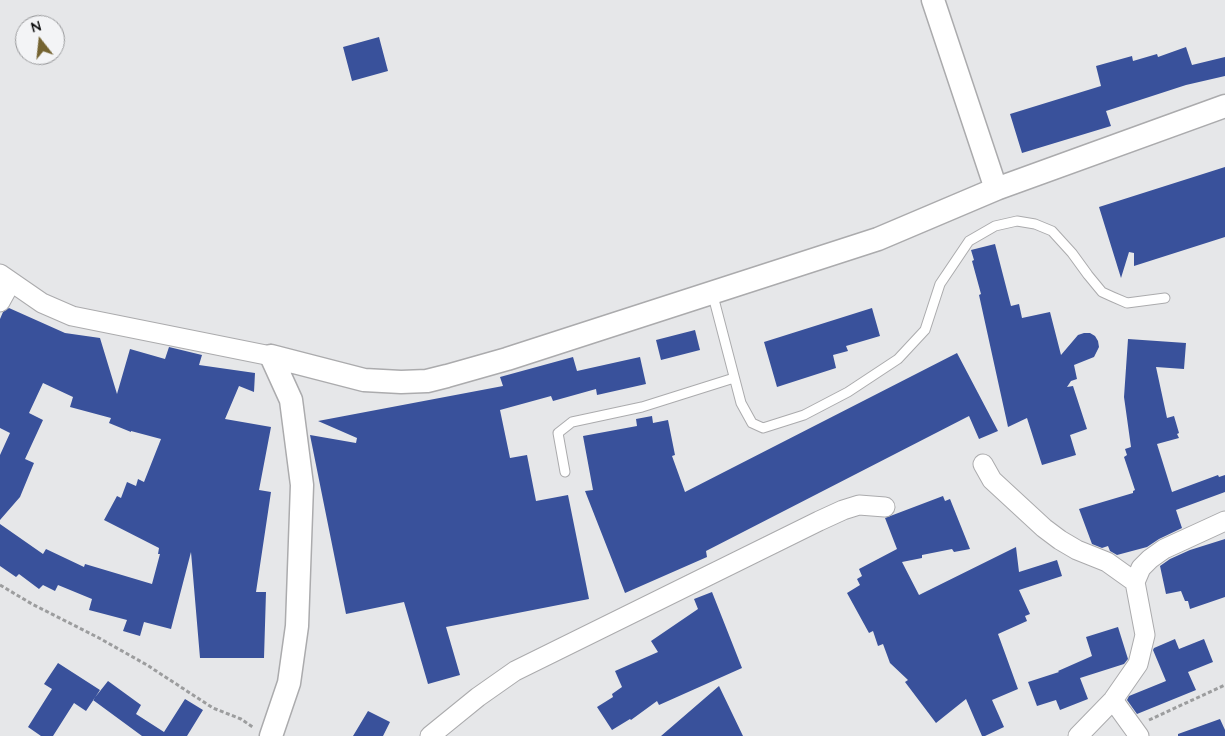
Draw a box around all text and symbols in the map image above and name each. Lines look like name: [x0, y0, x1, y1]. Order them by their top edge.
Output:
north arrow: [15, 15, 65, 65]
text: N: [29, 16, 44, 37]

